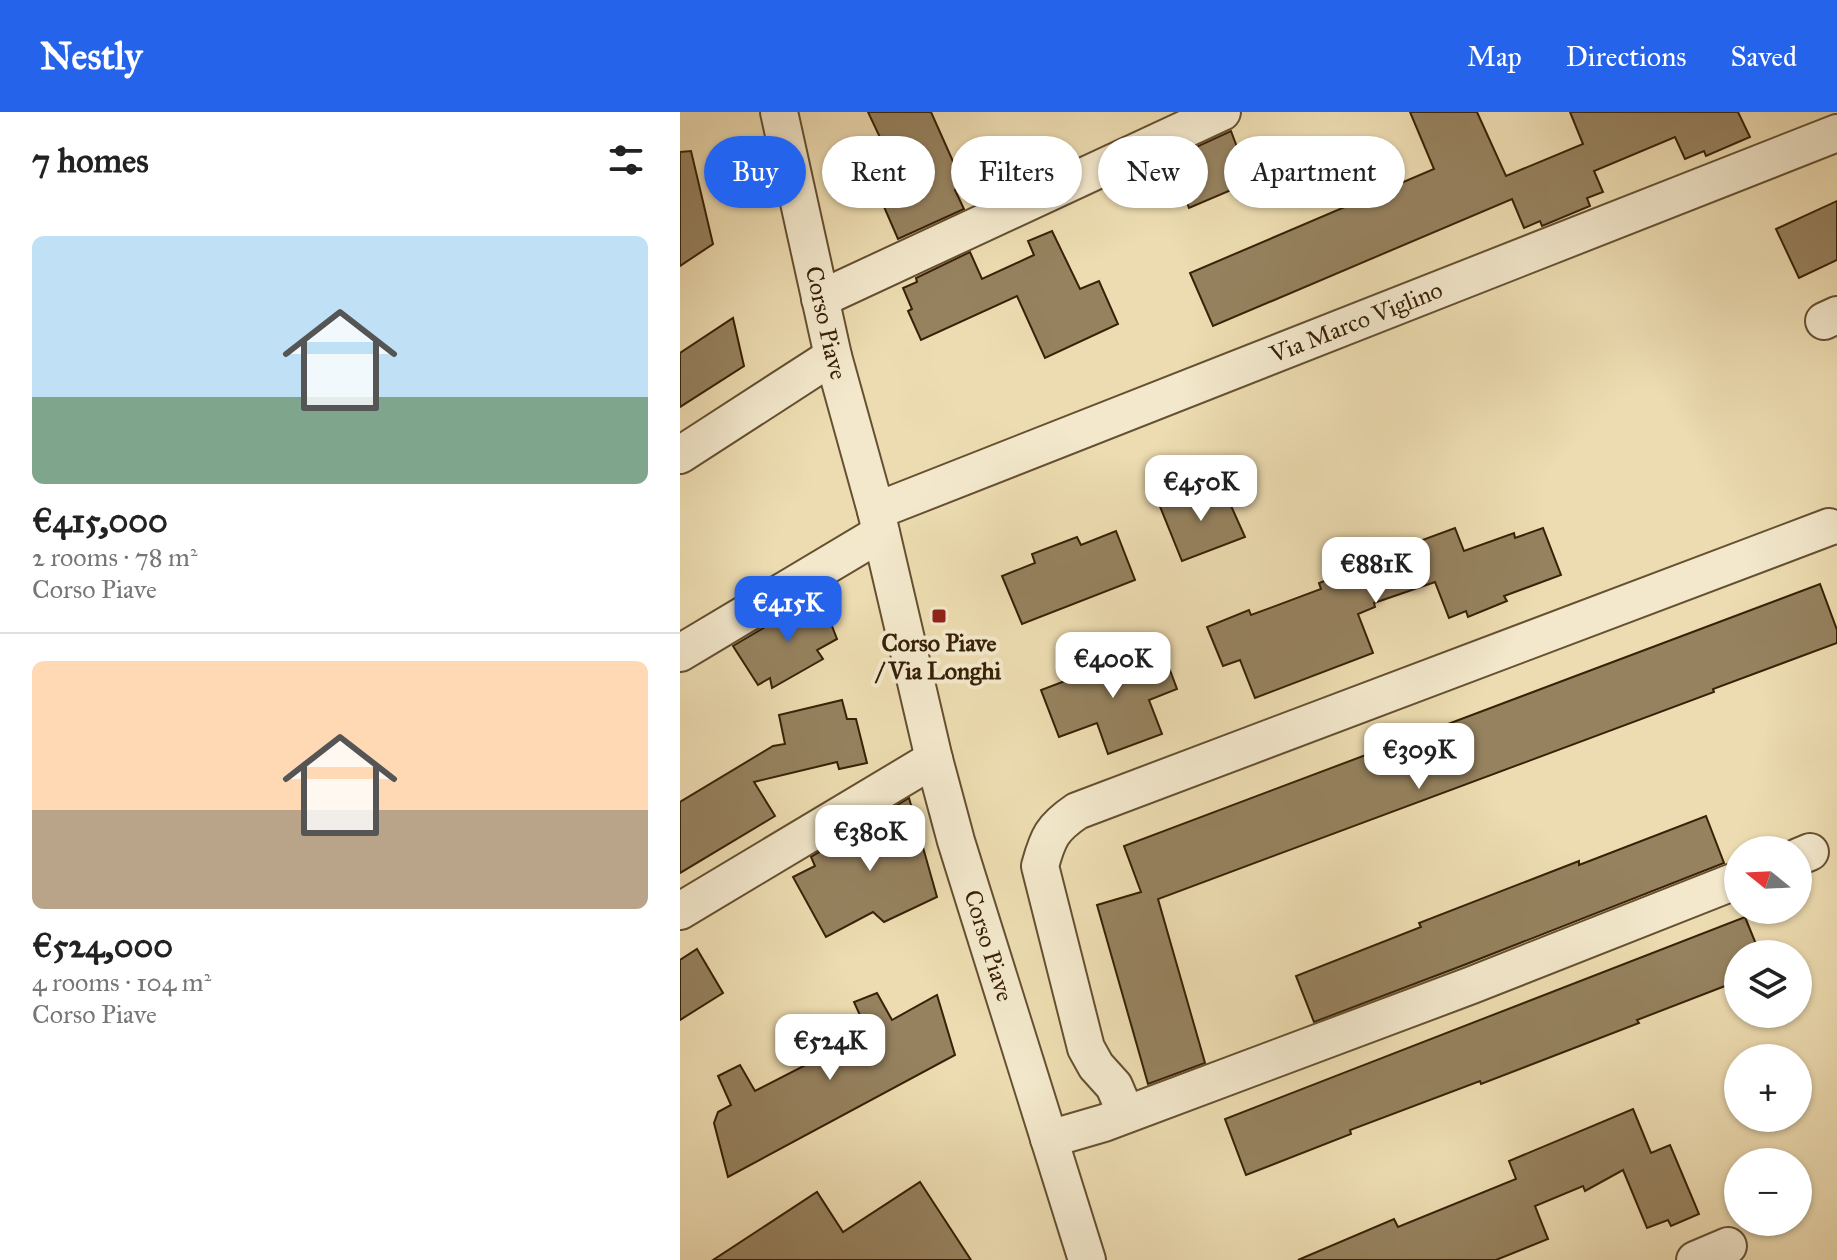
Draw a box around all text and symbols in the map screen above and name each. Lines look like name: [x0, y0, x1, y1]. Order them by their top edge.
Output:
text: Nestly: [40, 33, 142, 79]
text: Map: [1467, 39, 1522, 74]
text: Directions: [1566, 39, 1687, 74]
text: Saved: [1731, 39, 1797, 74]
chip: Buy: [704, 136, 806, 208]
chip: Rent: [822, 136, 935, 208]
chip: Filters: [951, 136, 1082, 208]
chip: New: [1098, 136, 1208, 208]
chip: Apartment: [1224, 136, 1405, 208]
icon: filters: [604, 138, 648, 182]
text: 7 homes: [32, 140, 149, 181]
street label: Corso Piave: [799, 263, 854, 383]
street label: Via Marco Viglino: [1265, 275, 1447, 370]
icon: home: [268, 288, 412, 432]
pin: €450K: [1145, 455, 1257, 523]
text: €450K: [1163, 465, 1239, 497]
text: €415,000: [32, 500, 168, 541]
pin: €881K: [1320, 537, 1432, 605]
text: 2 rooms · 78 m²: [32, 541, 197, 573]
text: €881K: [1340, 547, 1412, 579]
text: Corso Piave: [32, 573, 157, 605]
pin: €415K: [732, 576, 844, 644]
text: €415K: [753, 586, 823, 618]
marker: Corso Piave / Via Longhi: [930, 607, 948, 625]
place label: Corso Piave / Via Longhi: [875, 628, 1002, 686]
pin: €400K: [1057, 632, 1169, 700]
text: €400K: [1074, 642, 1152, 674]
icon: home: [268, 713, 412, 857]
pin: €309K: [1363, 723, 1475, 791]
text: €309K: [1382, 733, 1456, 765]
pin: €380K: [814, 805, 926, 873]
text: €380K: [833, 815, 907, 847]
north arrow: [1724, 836, 1812, 924]
map controls: [1724, 836, 1812, 1236]
street label: Corso Piave: [957, 886, 1020, 1005]
text: €524,000: [32, 925, 173, 966]
button: layers: [1724, 940, 1812, 1028]
text: 4 rooms · 104 m²: [32, 966, 211, 998]
text: Corso Piave: [32, 998, 157, 1030]
pin: €524K: [774, 1014, 886, 1082]
text: €524K: [793, 1024, 867, 1056]
button: +: [1724, 1044, 1812, 1132]
button: −: [1724, 1148, 1812, 1236]

